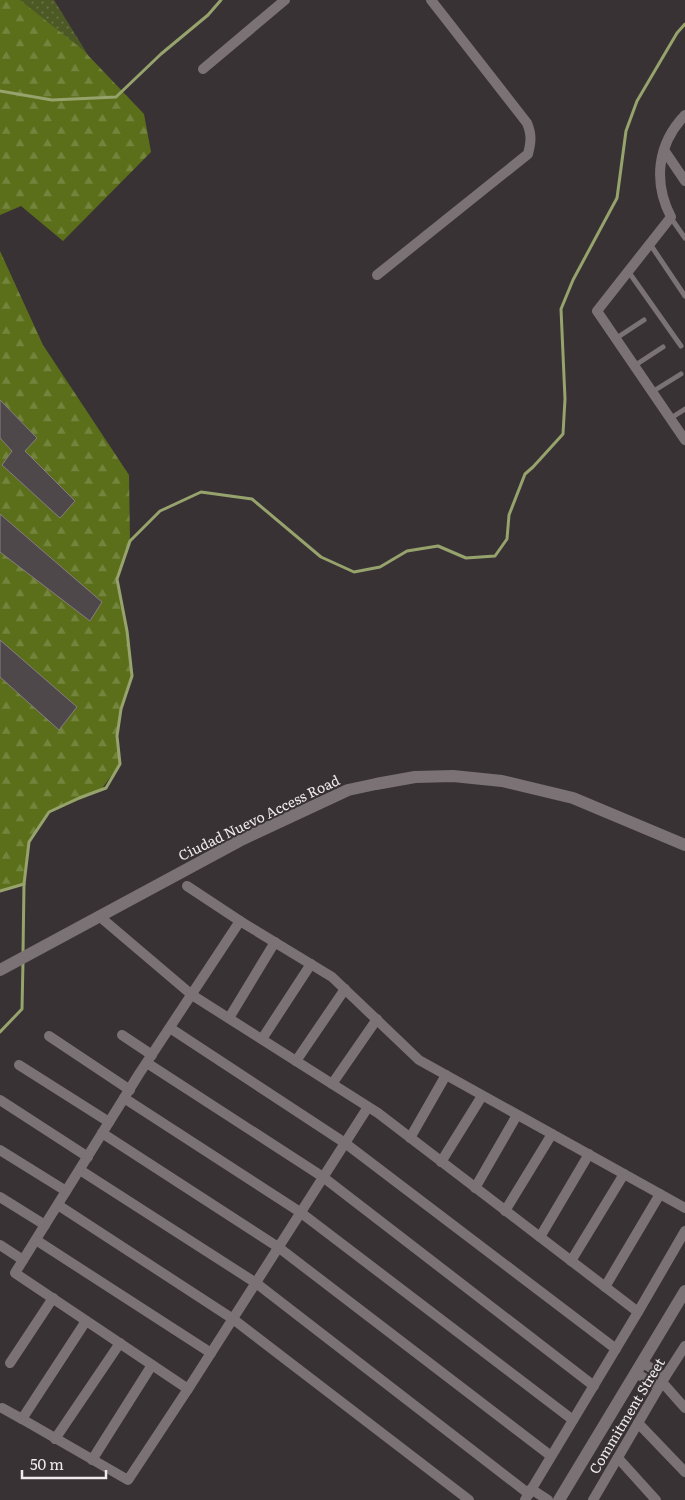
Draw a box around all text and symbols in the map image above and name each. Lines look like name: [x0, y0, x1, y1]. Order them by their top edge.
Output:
street label: Ciudad Nuevo Access Road: [175, 769, 343, 865]
street label: Commitment Street: [583, 1353, 669, 1477]
scale bar: [22, 1448, 106, 1480]
text: 50 m: [30, 1452, 64, 1475]

